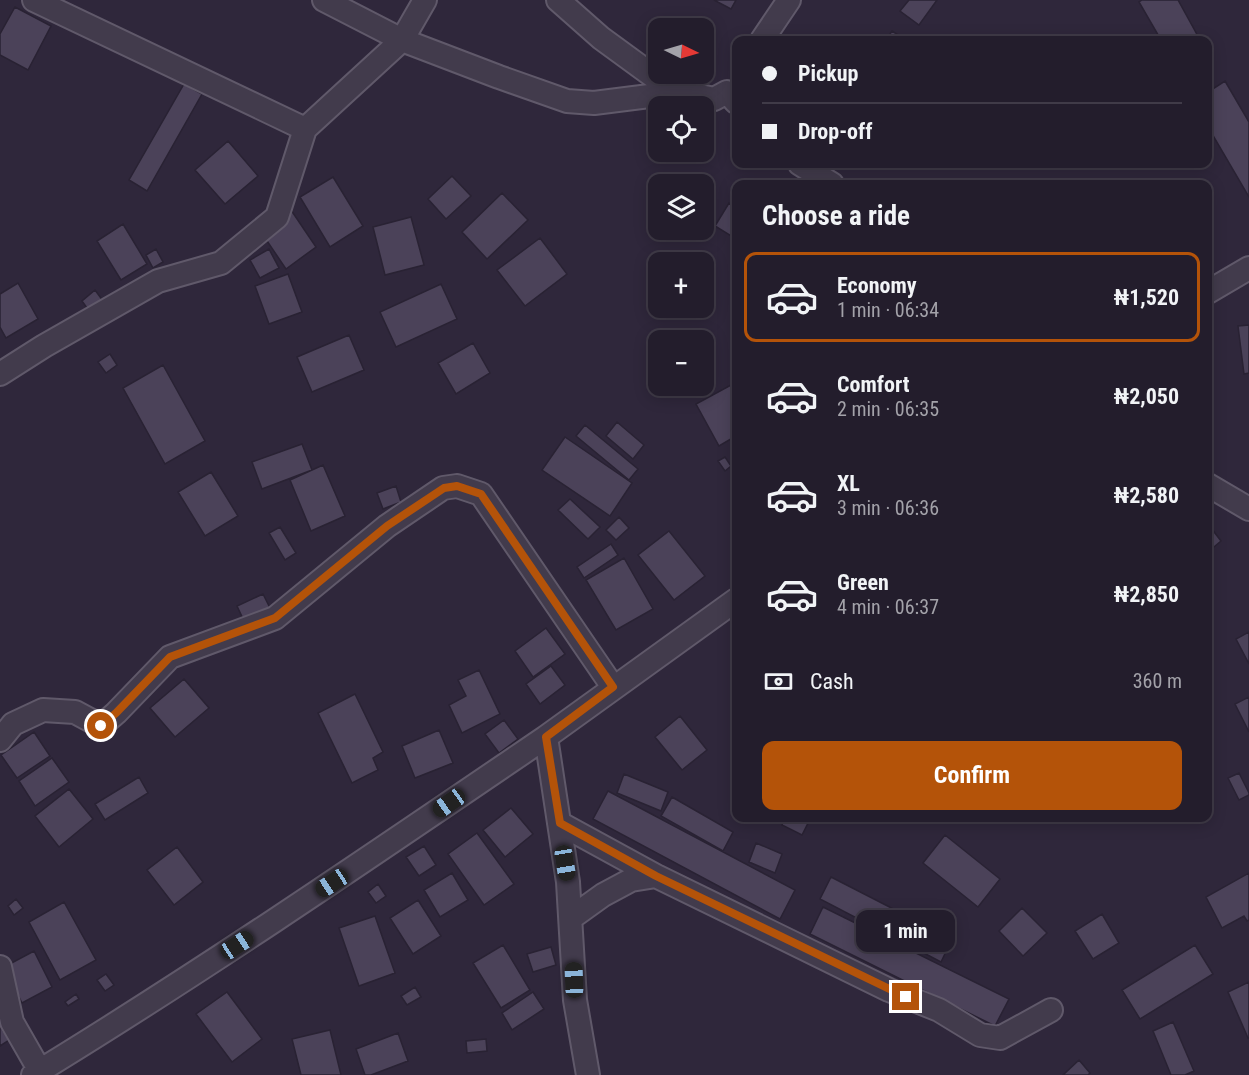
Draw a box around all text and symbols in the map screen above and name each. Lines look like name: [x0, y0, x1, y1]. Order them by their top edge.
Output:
north arrow: [648, 18, 714, 84]
map controls: [648, 18, 714, 396]
text: Pickup: [798, 61, 858, 86]
button: locate: [648, 96, 714, 162]
text: Drop-off: [798, 119, 872, 144]
button: layers: [648, 174, 714, 240]
text: Choose a ride: [762, 200, 910, 232]
button: +: [648, 252, 714, 318]
icon: car: [765, 270, 819, 324]
text: Economy: [837, 273, 917, 298]
text: ₦1,520: [1113, 285, 1179, 310]
text: 1 min · 06:34: [837, 298, 939, 322]
button: −: [648, 330, 714, 396]
icon: car: [765, 369, 819, 423]
text: Comfort: [837, 372, 910, 397]
text: ₦2,050: [1113, 384, 1179, 409]
text: 2 min · 06:35: [837, 397, 939, 421]
icon: car: [765, 468, 819, 522]
text: XL: [837, 471, 860, 496]
text: ₦2,580: [1113, 483, 1179, 508]
text: 3 min · 06:36: [837, 496, 939, 520]
icon: car: [765, 567, 819, 621]
text: Green: [837, 570, 889, 595]
text: ₦2,850: [1113, 582, 1179, 607]
text: 4 min · 06:37: [837, 595, 939, 619]
icon: cash: [762, 665, 795, 698]
text: Cash: [810, 669, 854, 694]
text: 360 m: [1133, 669, 1182, 693]
route start: [87, 712, 114, 739]
button: Confirm: [762, 741, 1182, 810]
car: [429, 785, 469, 821]
car: [553, 844, 577, 882]
car: [312, 866, 352, 900]
callout: 1 min: [856, 910, 956, 952]
text: 1 min: [883, 919, 928, 943]
car: [217, 928, 257, 962]
car: [564, 962, 584, 998]
route end: [892, 983, 919, 1010]

